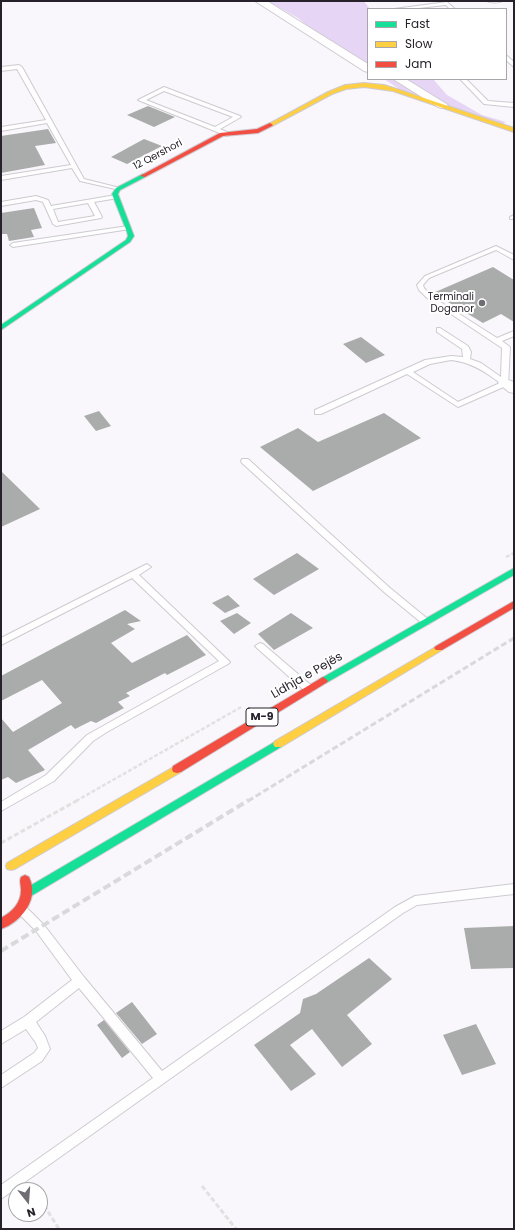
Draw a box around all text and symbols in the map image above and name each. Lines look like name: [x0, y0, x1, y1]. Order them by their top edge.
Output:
legend: [367, 8, 507, 80]
text: Fast: [405, 15, 430, 32]
text: Slow: [405, 35, 433, 52]
text: Jam: [405, 55, 432, 72]
street label: 12 Qershori: [132, 137, 184, 173]
place label: Terminali Doganor: [428, 291, 474, 314]
marker: Terminali Doganor: [477, 298, 487, 308]
street label: Lidhja e Pejës: [269, 650, 345, 702]
road number: M-9: [246, 708, 278, 726]
north arrow: [8, 1182, 48, 1222]
text: N: [25, 1204, 38, 1221]

